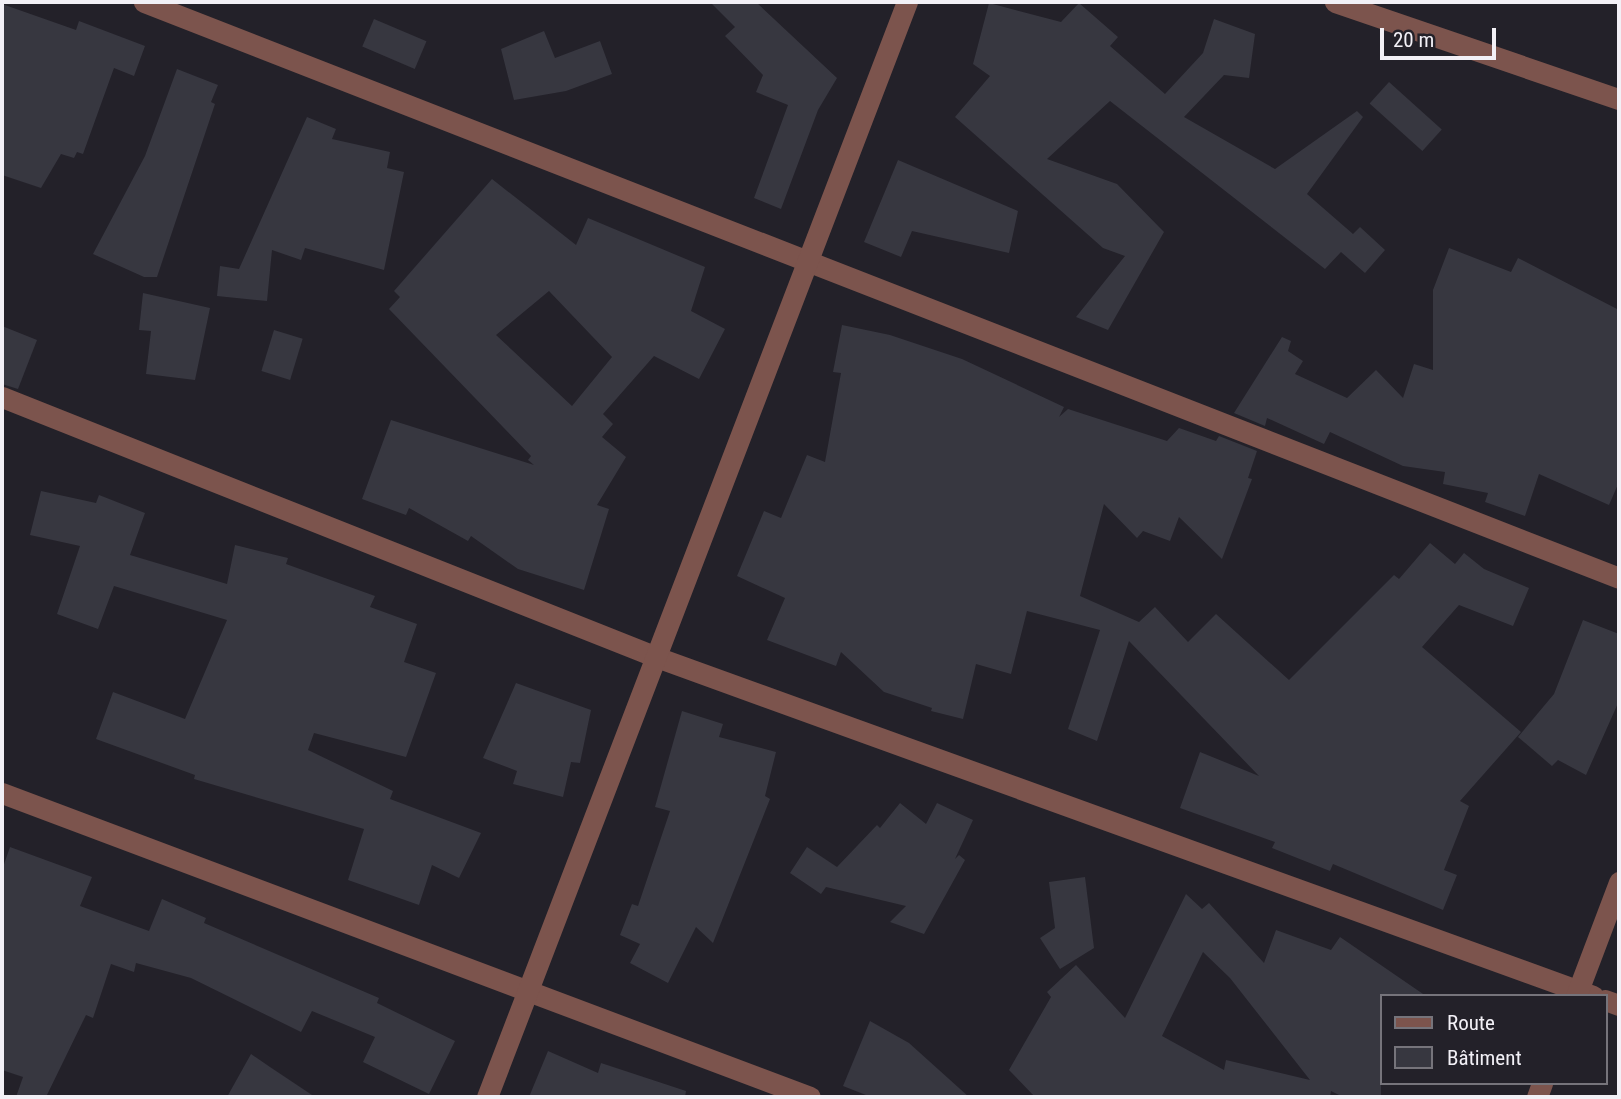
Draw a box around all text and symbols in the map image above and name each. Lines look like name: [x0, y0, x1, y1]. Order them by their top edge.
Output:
scale bar: [1383, 14, 1498, 58]
text: 20 m: [1393, 28, 1434, 52]
legend: [1380, 994, 1607, 1085]
text: Route: [1447, 1011, 1495, 1035]
text: Bâtiment: [1447, 1046, 1522, 1070]

